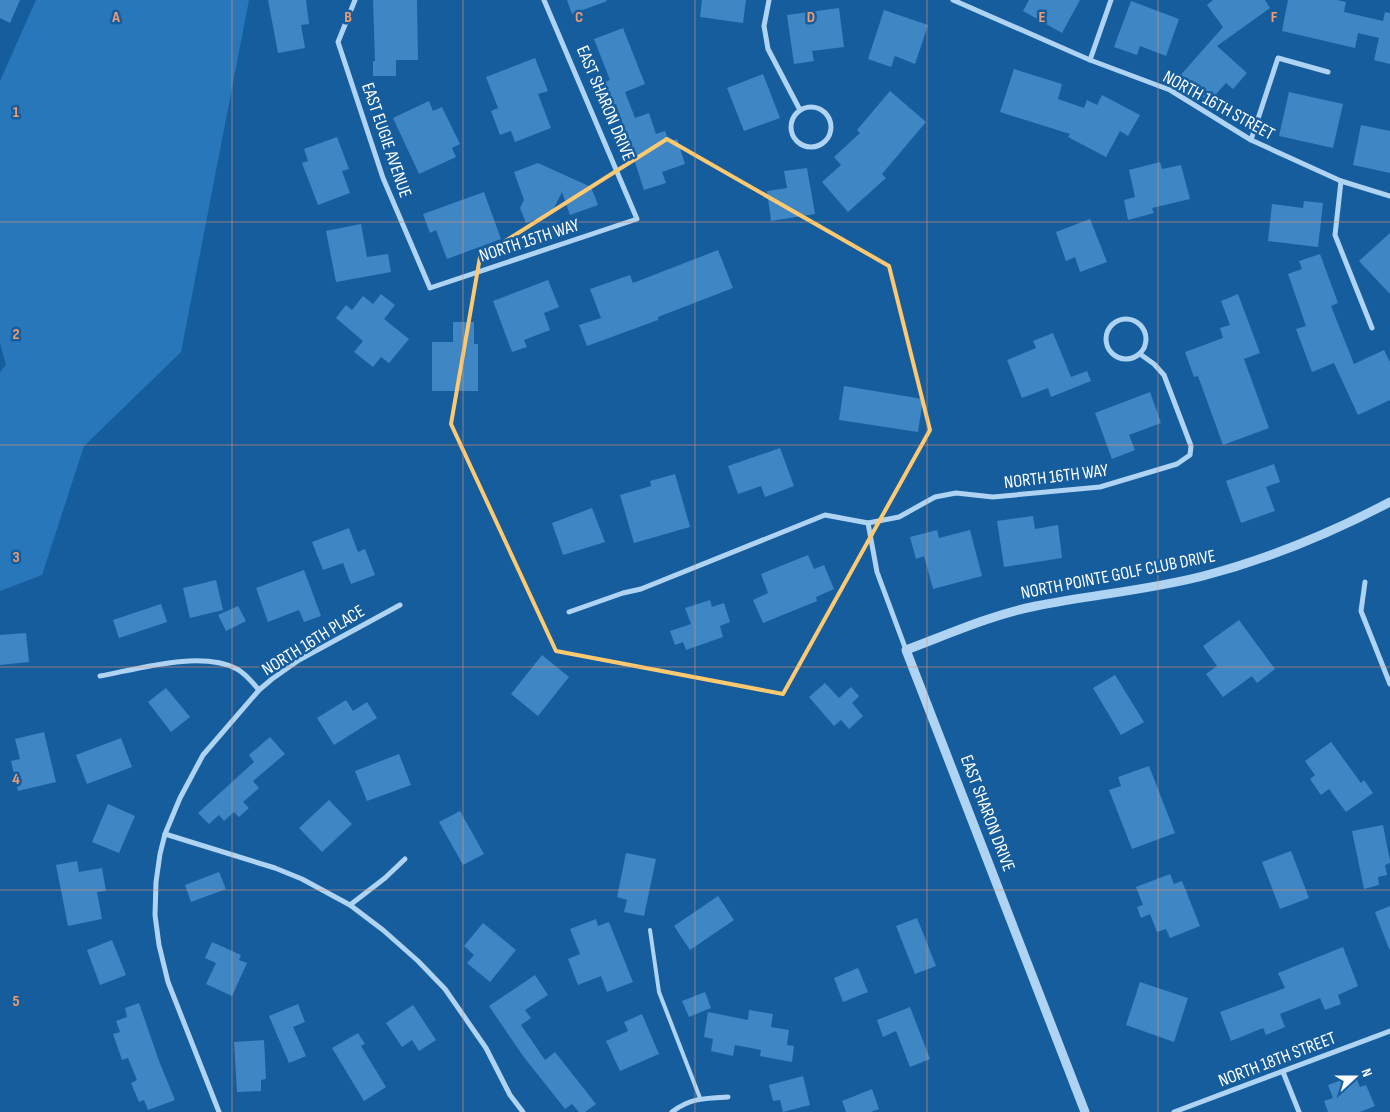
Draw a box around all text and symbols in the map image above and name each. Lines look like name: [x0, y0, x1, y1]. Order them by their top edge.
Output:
text: A: [111, 8, 120, 27]
text: B: [344, 8, 352, 27]
text: C: [575, 8, 583, 27]
text: D: [807, 8, 815, 27]
text: E: [1039, 8, 1046, 27]
text: F: [1271, 8, 1278, 27]
street label: EAST SHARON DRIVE: [572, 43, 639, 164]
street label: NORTH 16TH STREET: [1159, 66, 1278, 145]
street label: EAST EUGIE AVENUE: [357, 80, 416, 200]
text: 1: [13, 103, 20, 122]
street label: NORTH 15TH WAY: [476, 214, 582, 267]
text: 2: [12, 325, 20, 344]
street label: NORTH 16TH WAY: [1003, 460, 1110, 493]
street label: NORTH POINTE GOLF CLUB DRIVE: [1019, 545, 1217, 604]
text: 3: [12, 548, 20, 567]
street label: NORTH 16TH PLACE: [258, 601, 368, 680]
street label: EAST SHARON DRIVE: [956, 752, 1019, 874]
text: 4: [12, 770, 20, 789]
text: 5: [12, 992, 20, 1011]
street label: NORTH 18TH STREET: [1215, 1027, 1339, 1092]
north arrow: [1330, 1052, 1380, 1102]
text: N: [1357, 1066, 1376, 1079]

